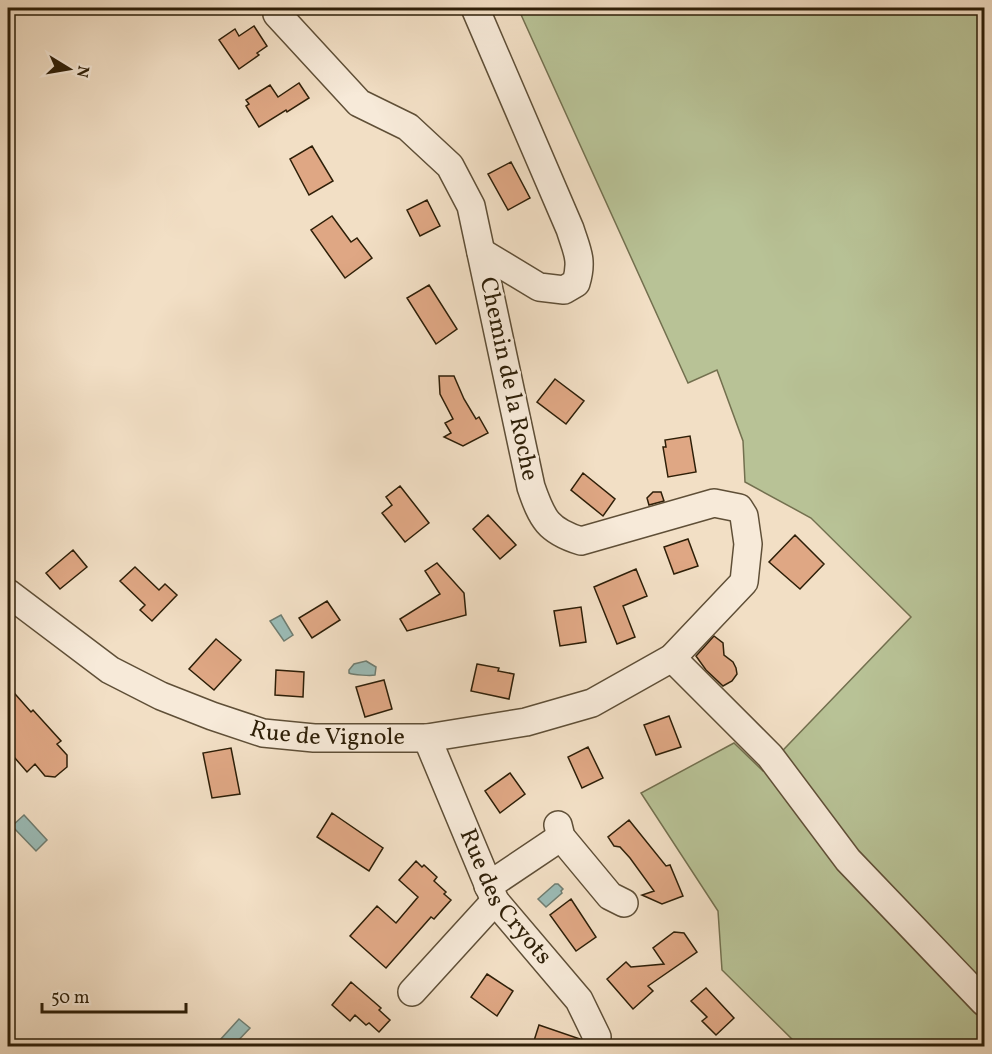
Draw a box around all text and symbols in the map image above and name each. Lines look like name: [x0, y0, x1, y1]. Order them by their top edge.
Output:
north arrow: [39, 39, 99, 99]
text: N: [70, 64, 94, 80]
street label: Chemin de la Roche: [470, 274, 546, 484]
street label: Rue de Vignole: [245, 713, 405, 755]
street label: Rue des Cryots: [450, 824, 559, 973]
scale bar: [42, 976, 186, 1014]
text: 50 m: [51, 986, 90, 1011]

